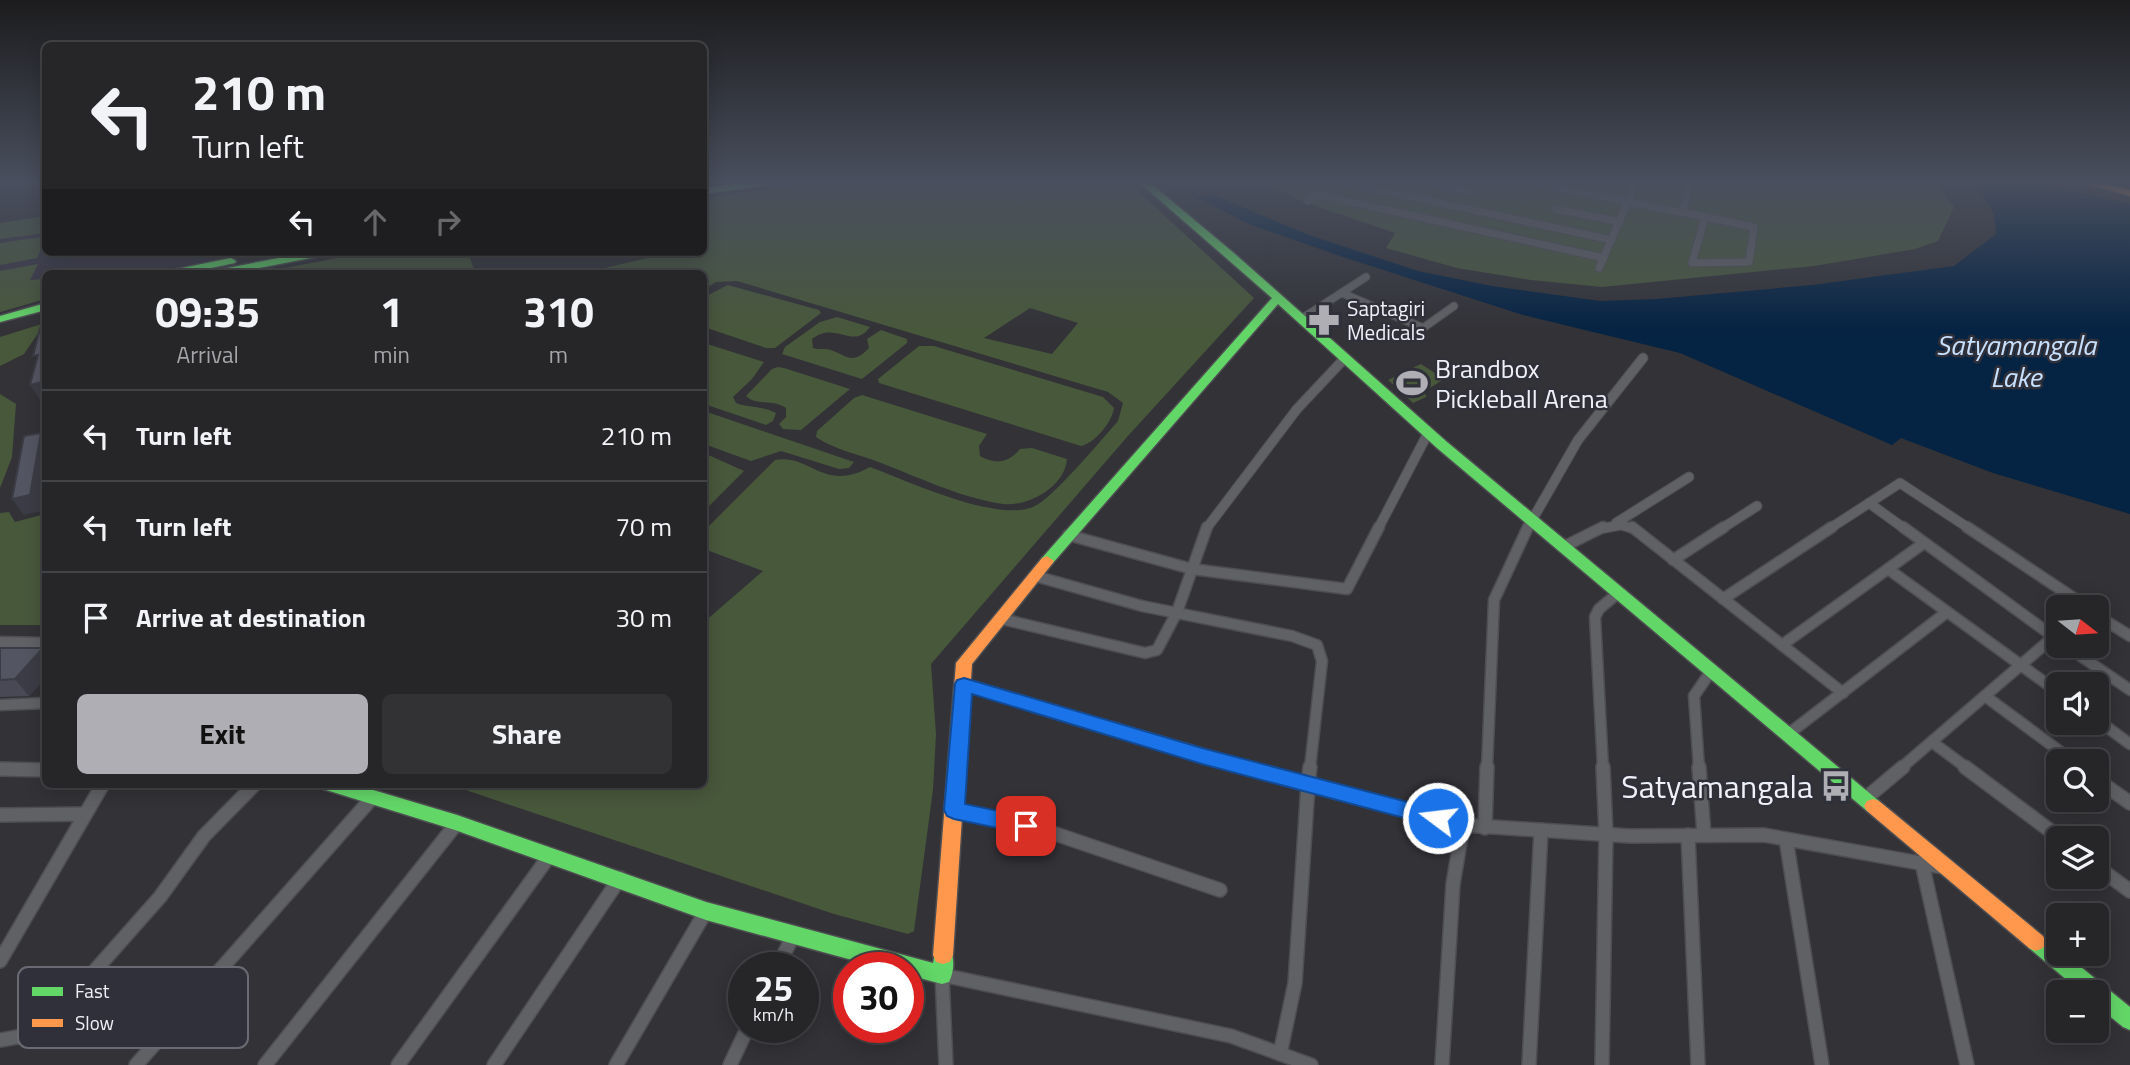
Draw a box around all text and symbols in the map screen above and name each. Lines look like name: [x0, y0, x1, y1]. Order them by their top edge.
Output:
text: 210 m: [192, 54, 326, 129]
icon: left: [77, 70, 168, 161]
text: Turn left: [192, 122, 304, 170]
icon: left: [283, 203, 321, 241]
icon: ahead: [356, 203, 394, 241]
icon: right: [429, 203, 467, 241]
text: 09:35: [155, 279, 260, 343]
text: 1: [380, 279, 403, 343]
text: 310: [523, 279, 594, 343]
place label: Saptagiri Medicals: [1347, 292, 1425, 348]
pharmacy icon: Saptagiri Medicals: [1307, 303, 1341, 337]
water label: Satyamangala Lake: [1936, 323, 2098, 398]
text: Arrival: [176, 337, 239, 372]
text: min: [373, 337, 410, 372]
text: m: [549, 337, 568, 372]
place label: Brandbox Pickleball Arena: [1435, 349, 1608, 418]
sports icon: Brandbox Pickleball Arena: [1395, 366, 1429, 400]
text: Turn left: [136, 416, 231, 455]
text: 210 m: [601, 416, 672, 455]
icon: left: [77, 417, 115, 455]
text: Turn left: [136, 507, 231, 546]
text: 70 m: [615, 507, 672, 546]
icon: left: [77, 508, 115, 546]
north arrow: [2046, 595, 2109, 658]
map controls: [2046, 595, 2109, 1043]
text: Arrive at destination: [136, 598, 366, 637]
text: 30 m: [615, 598, 672, 637]
icon: arrive: [77, 599, 115, 637]
button: sound: [2046, 672, 2109, 735]
button: Exit: [77, 694, 368, 774]
button: Share: [382, 694, 672, 774]
button: search: [2046, 749, 2109, 812]
place label: Satyamangala: [1621, 762, 1813, 810]
bus stop icon: Satyamangala: [1819, 769, 1853, 803]
position arrow: [1401, 781, 1475, 855]
pin: [996, 796, 1056, 856]
icon: arrive: [1007, 807, 1045, 845]
button: layers: [2046, 826, 2109, 889]
button: +: [2046, 903, 2109, 966]
speed limit sign: 30: [833, 952, 924, 1043]
text: 25: [754, 961, 793, 1015]
legend: [18, 967, 248, 1048]
text: Fast: [75, 976, 110, 1005]
button: −: [2046, 980, 2109, 1043]
text: km/h: [753, 1001, 794, 1028]
text: Slow: [75, 1008, 114, 1037]

